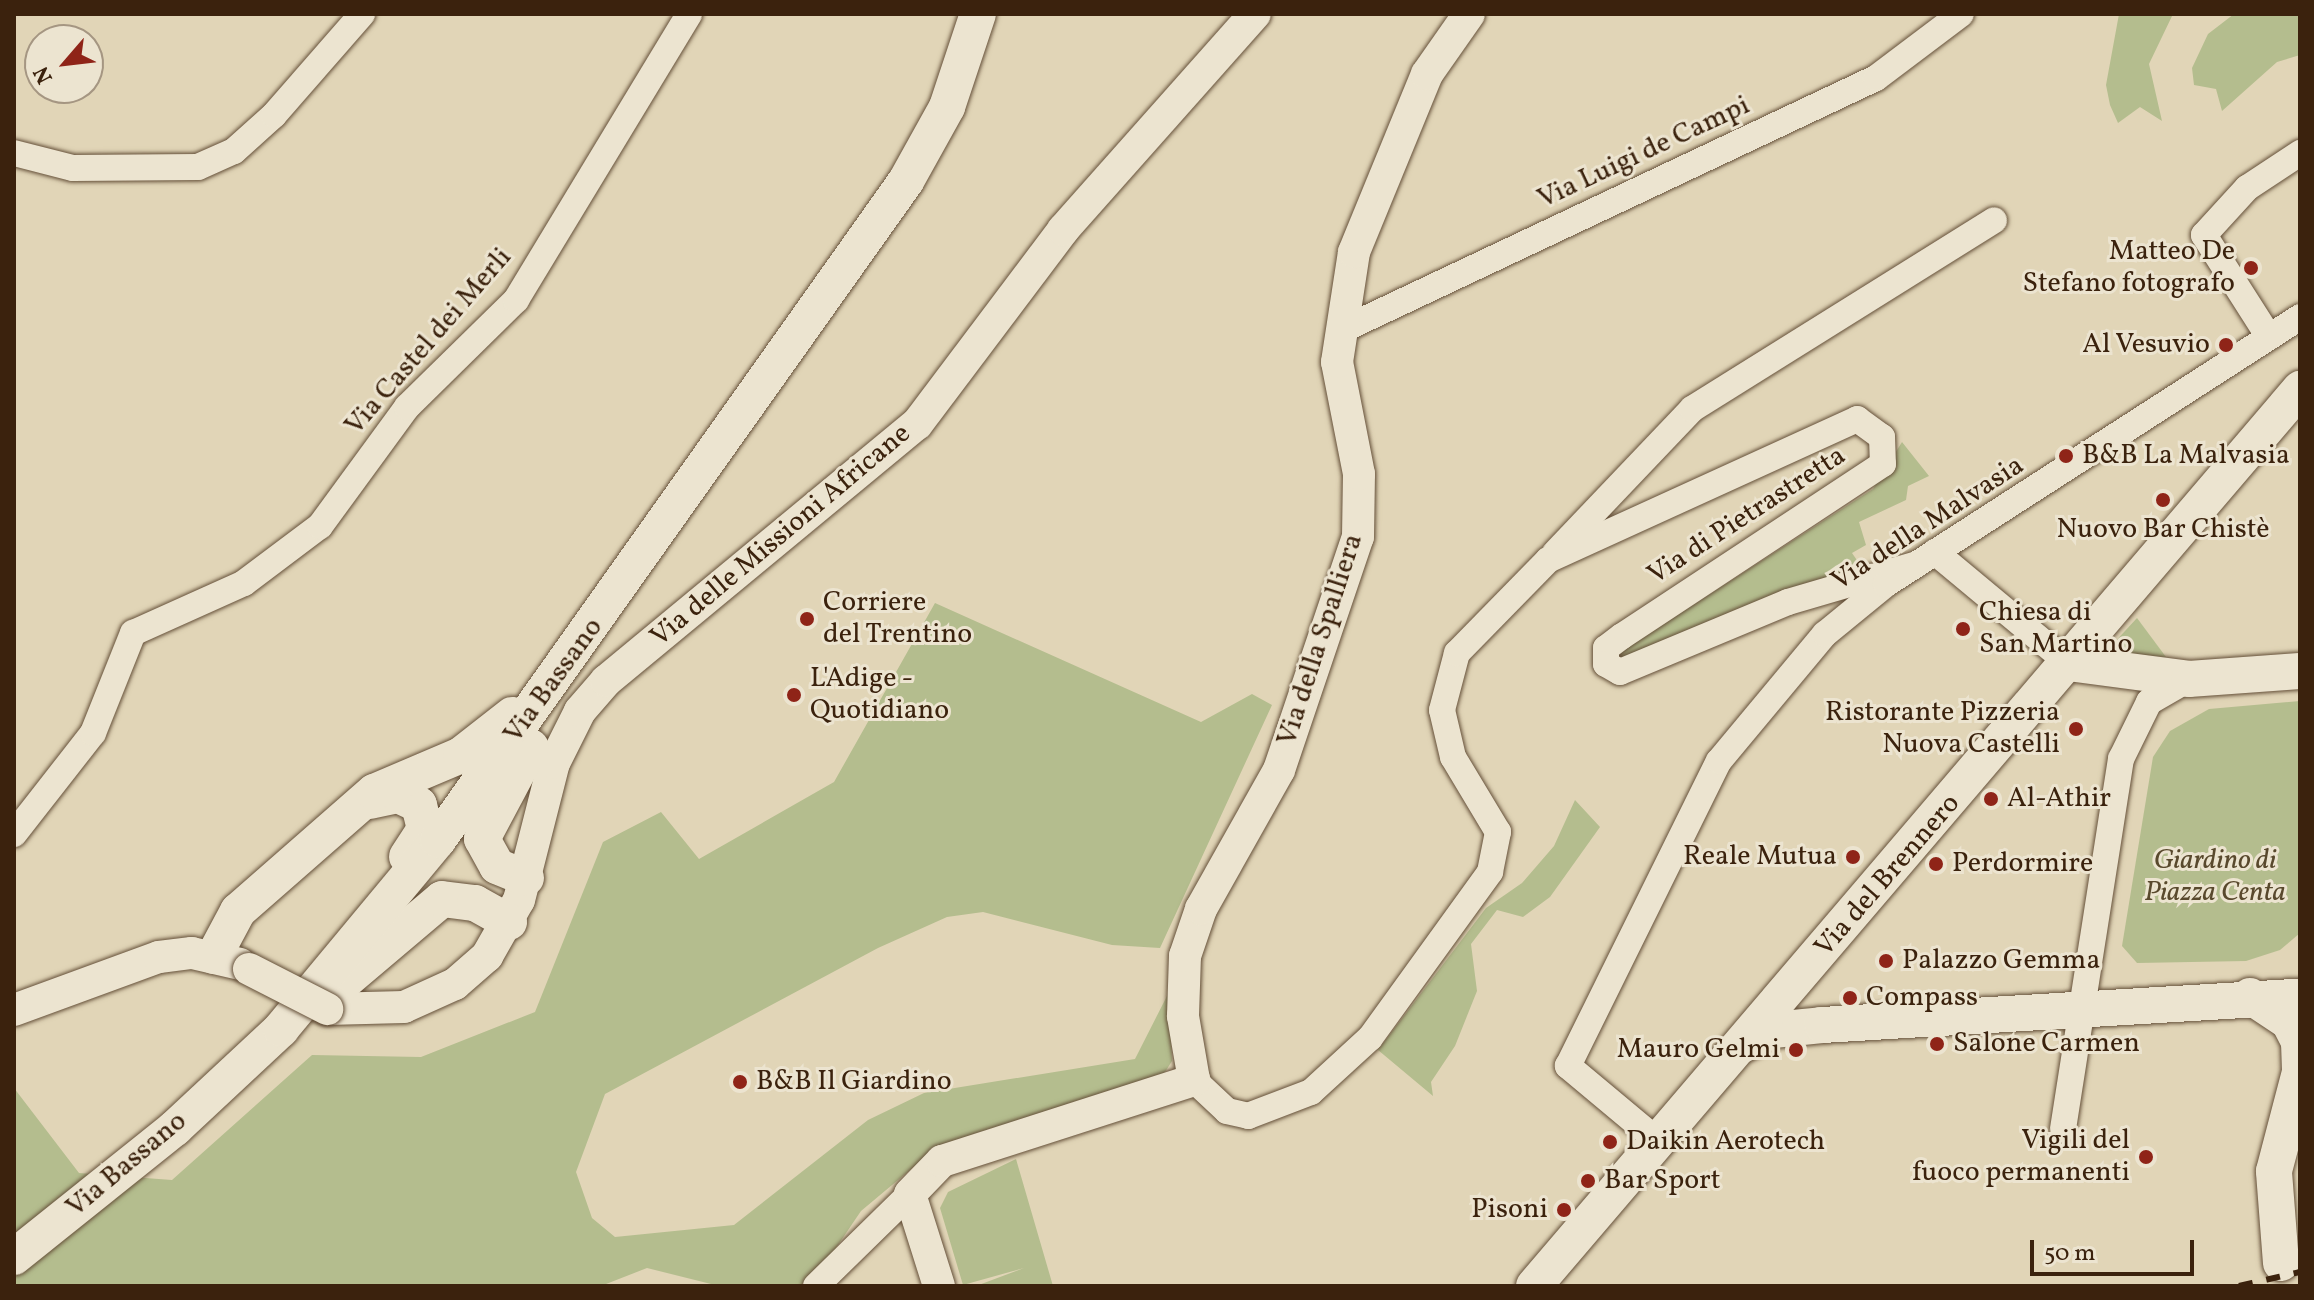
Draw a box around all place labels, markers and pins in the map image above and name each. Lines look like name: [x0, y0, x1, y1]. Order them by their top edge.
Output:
place label: Matteo De Stefano fotografo: [2023, 235, 2235, 301]
marker: Matteo De Stefano fotografo: [2242, 259, 2260, 277]
place label: Al Vesuvio: [2081, 328, 2210, 362]
marker: Al Vesuvio: [2217, 336, 2235, 354]
place label: B&B La Malvasia: [2082, 439, 2290, 473]
marker: B&B La Malvasia: [2057, 447, 2075, 465]
marker: Nuovo Bar Chistè: [2154, 491, 2172, 509]
place label: Nuovo Bar Chistè: [2056, 513, 2270, 547]
place label: Corriere del Trentino: [823, 586, 973, 652]
place label: Chiesa di San Martino: [1979, 596, 2132, 662]
marker: Corriere del Trentino: [798, 610, 816, 628]
marker: Chiesa di San Martino: [1954, 620, 1972, 638]
place label: L'Adige - Quotidiano: [810, 662, 949, 728]
marker: L'Adige - Quotidiano: [785, 686, 803, 704]
place label: Ristorante Pizzeria Nuova Castelli: [1825, 696, 2060, 762]
marker: Ristorante Pizzeria Nuova Castelli: [2067, 720, 2085, 738]
place label: Al-Athir: [2007, 782, 2111, 816]
marker: Al-Athir: [1982, 790, 2000, 808]
place label: Reale Mutua: [1683, 840, 1837, 874]
place label: Perdormire: [1952, 847, 2093, 881]
marker: Reale Mutua: [1844, 848, 1862, 866]
marker: Perdormire: [1927, 855, 1945, 873]
place label: Palazzo Gemma: [1902, 944, 2100, 978]
marker: Palazzo Gemma: [1877, 952, 1895, 970]
place label: Compass: [1866, 981, 1978, 1015]
marker: Compass: [1841, 989, 1859, 1007]
place label: Salone Carmen: [1953, 1027, 2140, 1061]
place label: Mauro Gelmi: [1617, 1033, 1780, 1067]
marker: Salone Carmen: [1928, 1035, 1946, 1053]
marker: Mauro Gelmi: [1787, 1041, 1805, 1059]
place label: B&B Il Giardino: [756, 1065, 952, 1099]
marker: B&B Il Giardino: [731, 1073, 749, 1091]
place label: Vigili del fuoco permanenti: [1912, 1124, 2130, 1190]
place label: Daikin Aerotech: [1626, 1125, 1825, 1159]
marker: Daikin Aerotech: [1601, 1133, 1619, 1151]
marker: Vigili del fuoco permanenti: [2137, 1148, 2155, 1166]
place label: Bar Sport: [1604, 1164, 1721, 1198]
marker: Bar Sport: [1579, 1172, 1597, 1190]
place label: Pisoni: [1471, 1193, 1548, 1227]
marker: Pisoni: [1555, 1201, 1573, 1219]

